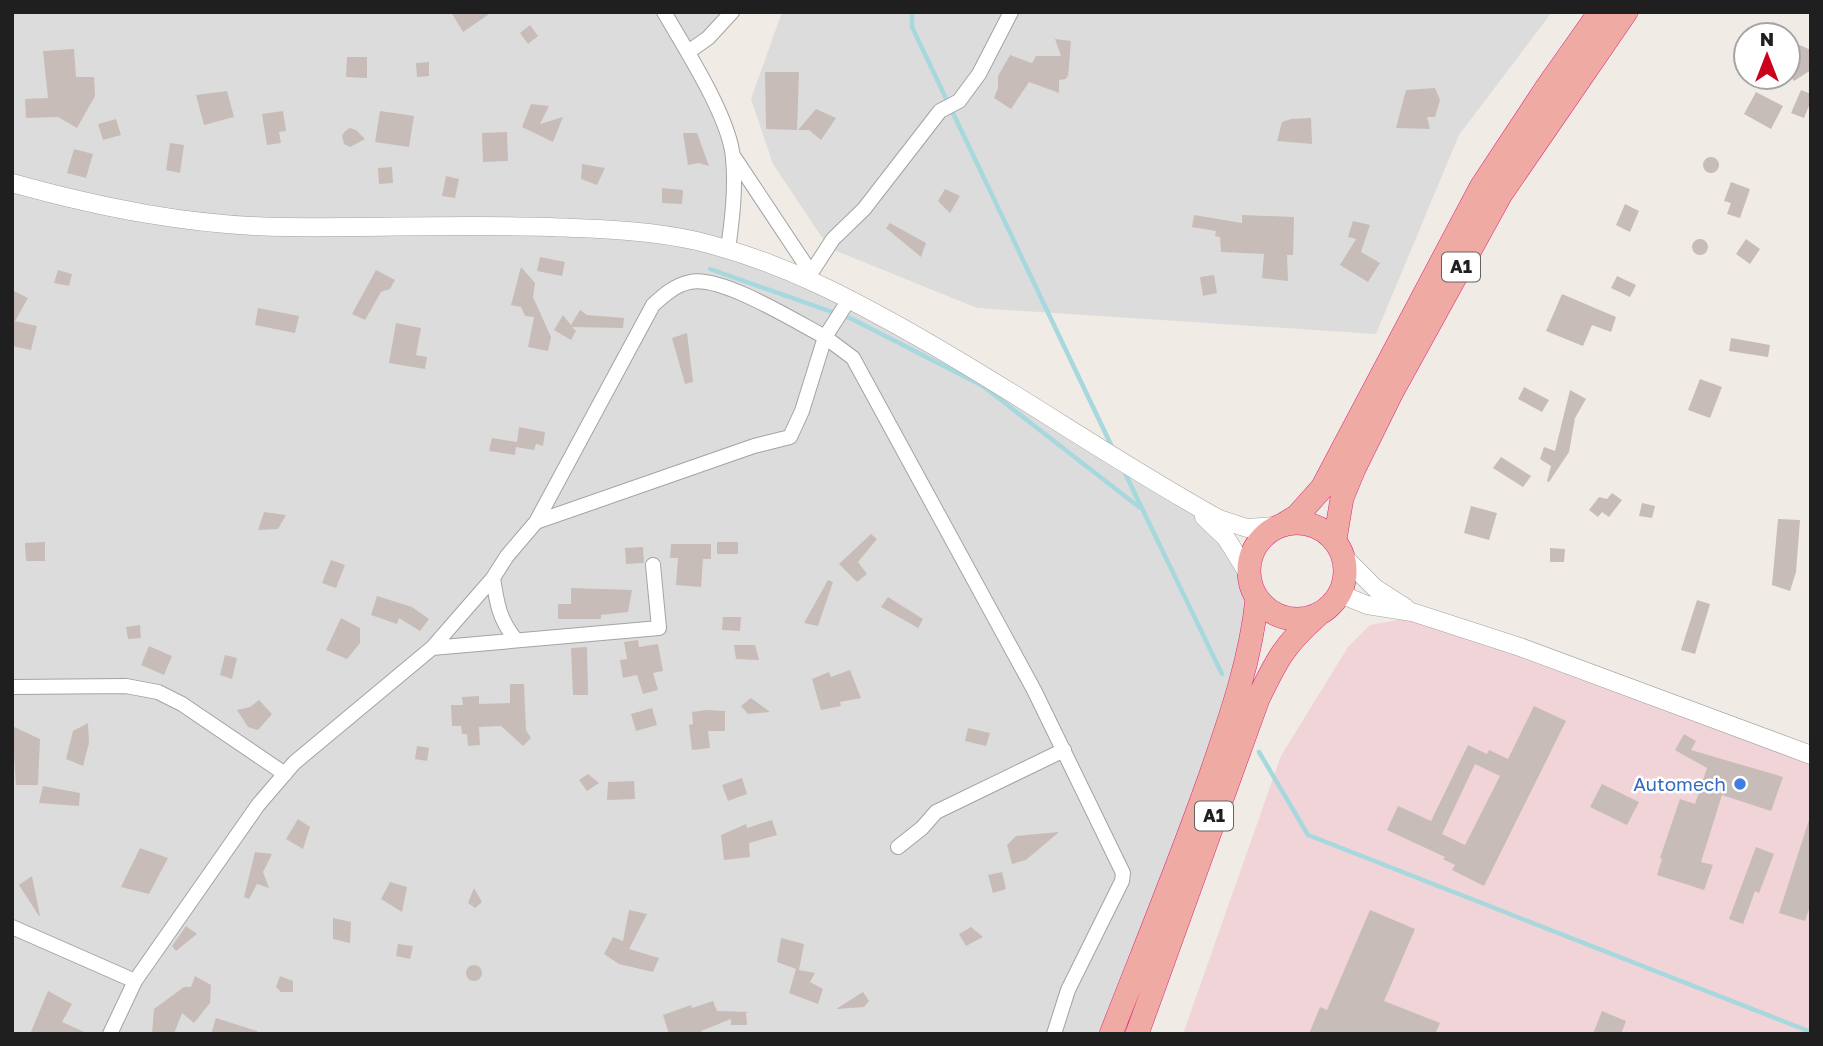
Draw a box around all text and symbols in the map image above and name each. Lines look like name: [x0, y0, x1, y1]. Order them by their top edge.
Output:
north arrow: [1732, 21, 1802, 91]
text: N: [1760, 27, 1774, 50]
road number: A1: [1442, 253, 1480, 282]
place label: Automech: [1633, 772, 1726, 795]
marker: Automech: [1732, 776, 1748, 792]
road number: A1: [1195, 802, 1233, 830]

